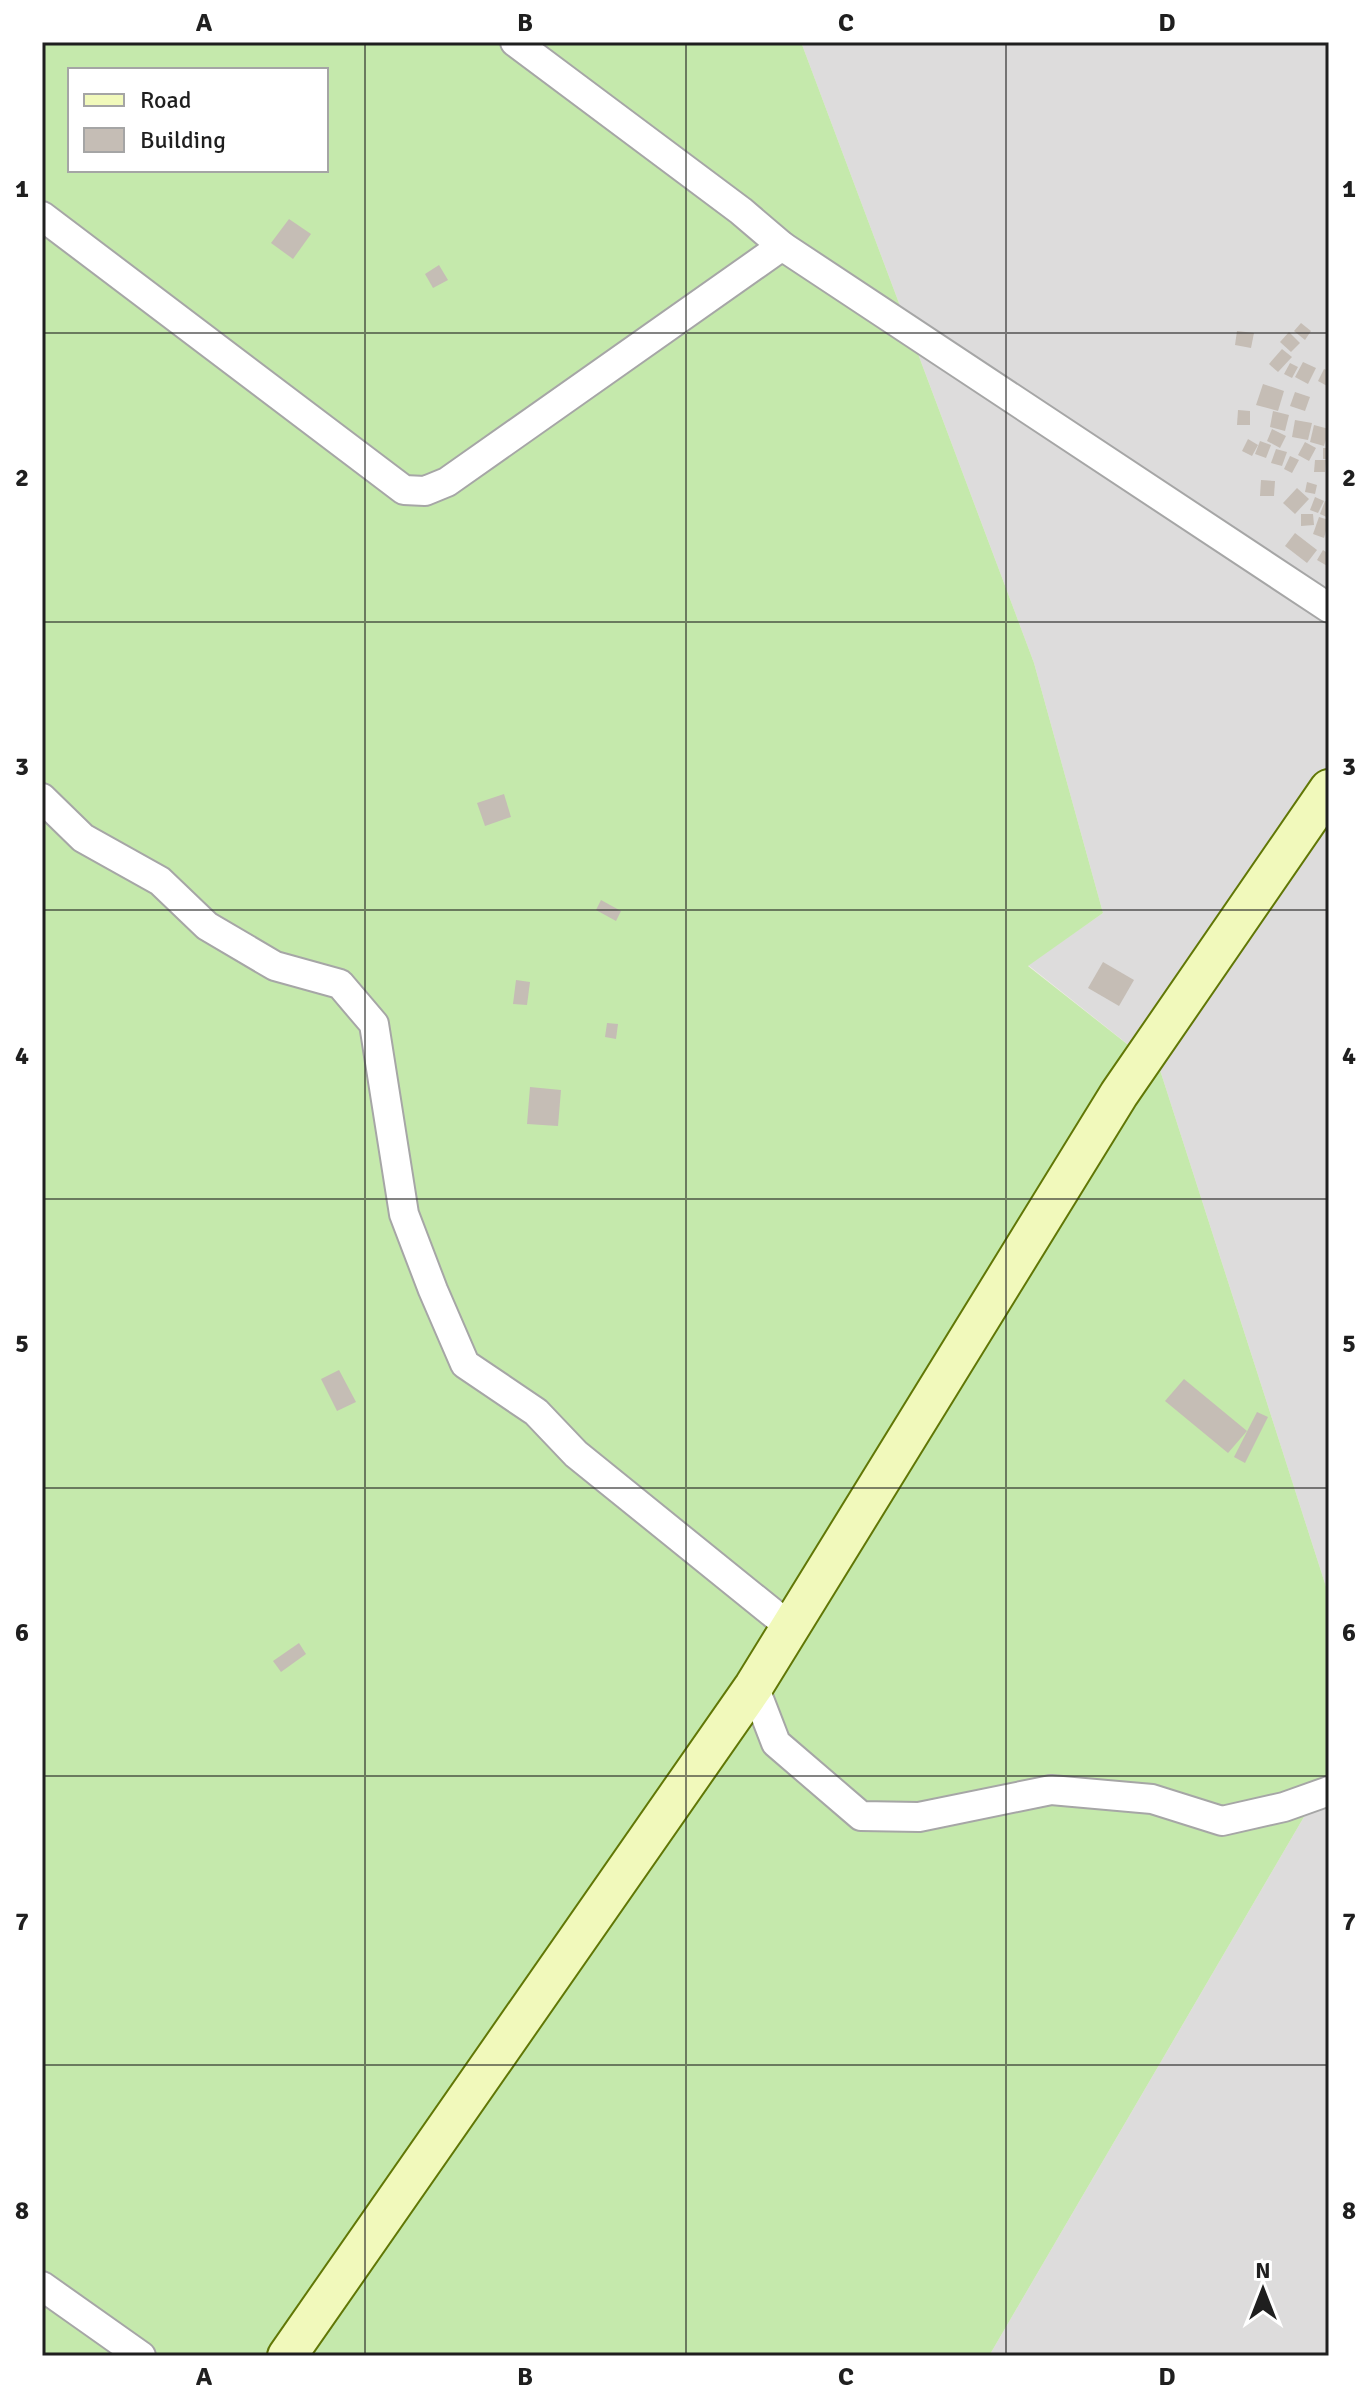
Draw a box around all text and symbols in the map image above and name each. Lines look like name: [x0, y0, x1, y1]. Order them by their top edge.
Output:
text: A: [196, 7, 213, 39]
text: B: [517, 7, 533, 39]
text: C: [838, 7, 854, 39]
text: D: [1158, 7, 1176, 39]
legend: [68, 68, 328, 172]
text: Road: [140, 85, 191, 115]
text: Building: [140, 125, 226, 155]
text: 1: [15, 173, 29, 205]
text: 1: [1342, 173, 1356, 205]
text: 2: [15, 462, 29, 494]
text: 2: [1342, 462, 1356, 494]
text: 3: [15, 751, 29, 783]
text: 3: [1342, 751, 1356, 783]
text: 4: [15, 1040, 29, 1072]
text: 4: [1342, 1040, 1356, 1072]
text: 5: [15, 1328, 29, 1360]
text: 5: [1342, 1328, 1356, 1360]
text: 6: [15, 1617, 29, 1649]
text: 6: [1342, 1617, 1356, 1649]
text: 7: [15, 1906, 29, 1938]
text: 7: [1342, 1906, 1356, 1938]
text: 8: [15, 2195, 29, 2227]
text: 8: [1342, 2195, 1356, 2227]
north arrow: [1223, 2250, 1303, 2330]
text: N: [1255, 2257, 1271, 2284]
text: A: [196, 2361, 213, 2393]
text: B: [517, 2361, 533, 2393]
text: C: [838, 2361, 854, 2393]
text: D: [1158, 2361, 1176, 2393]

